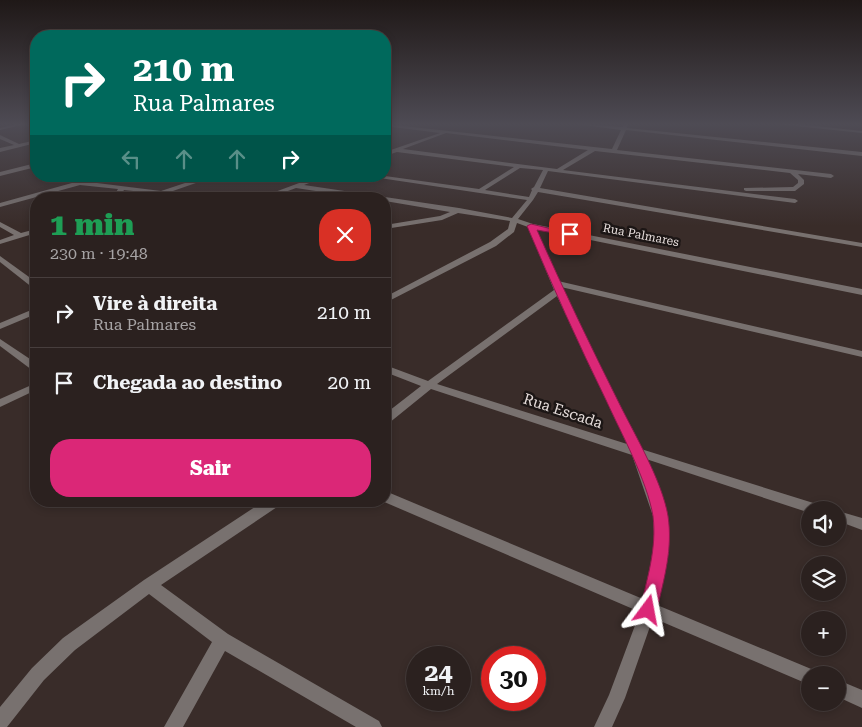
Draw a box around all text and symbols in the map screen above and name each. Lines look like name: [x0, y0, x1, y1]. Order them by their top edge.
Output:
text: 210 m: [133, 49, 234, 90]
icon: right: [50, 50, 115, 115]
text: Rua Palmares: [133, 91, 275, 116]
icon: left: [117, 145, 145, 173]
icon: ahead: [170, 145, 198, 173]
icon: ahead: [223, 145, 251, 173]
icon: right: [276, 145, 304, 173]
text: 1 min: [50, 207, 134, 242]
button: close: [319, 209, 371, 261]
pin: [549, 213, 591, 255]
icon: arrive: [556, 220, 584, 248]
street label: Rua Palmares: [602, 221, 681, 249]
text: 230 m · 19:48: [50, 244, 148, 263]
text: Vire à direita: [93, 292, 217, 315]
icon: right: [50, 299, 78, 327]
text: 210 m: [317, 301, 371, 324]
text: Rua Palmares: [93, 315, 196, 334]
icon: arrive: [50, 369, 78, 397]
text: Chegada ao destino: [93, 371, 282, 394]
text: 20 m: [328, 371, 371, 394]
street label: Rua Escada: [521, 390, 605, 432]
button: Sair: [50, 439, 371, 497]
map controls: [801, 501, 846, 711]
button: sound: [801, 501, 846, 546]
button: layers: [801, 556, 846, 601]
position arrow: [621, 583, 673, 635]
button: +: [801, 611, 846, 656]
speed limit sign: 30: [481, 646, 546, 711]
text: 24: [424, 658, 453, 687]
button: −: [801, 666, 846, 711]
text: km/h: [422, 684, 455, 698]

